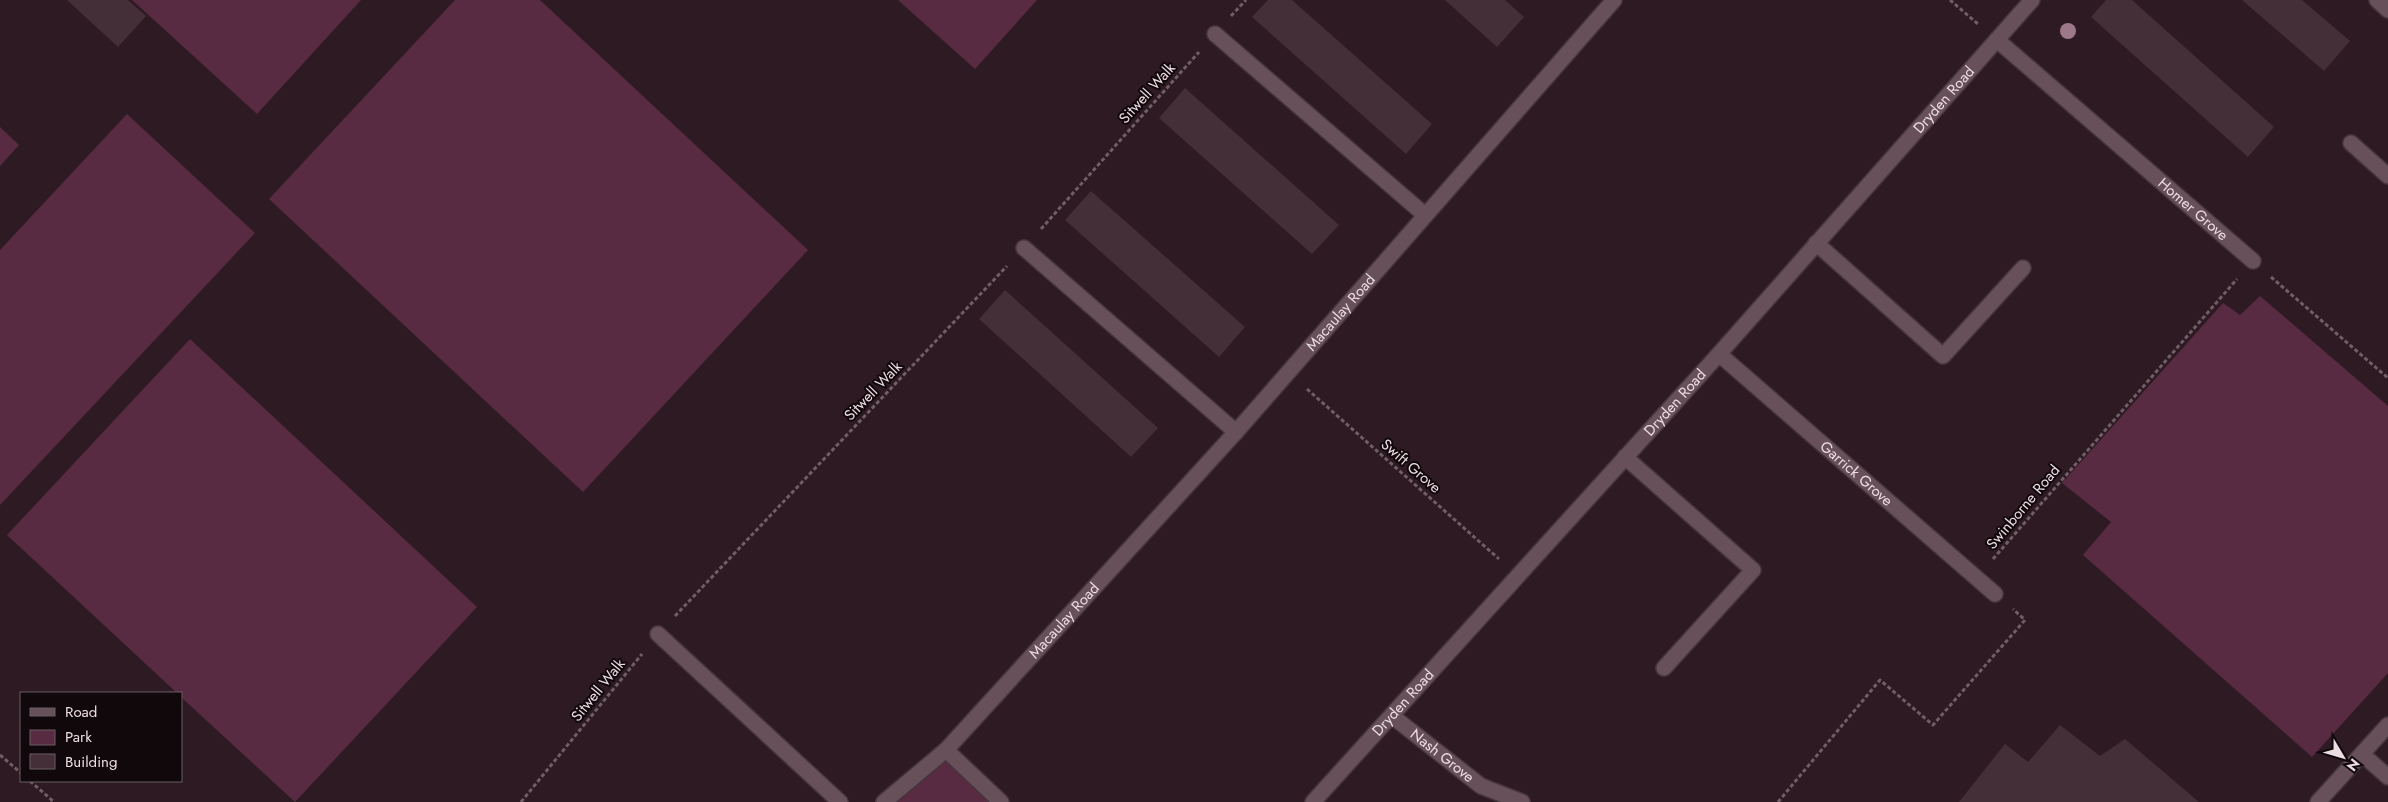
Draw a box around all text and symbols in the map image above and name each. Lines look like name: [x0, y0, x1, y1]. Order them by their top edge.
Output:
street label: Sitwell Walk: [1114, 57, 1181, 128]
street label: Dryden Road: [1908, 61, 1980, 138]
street label: Homer Grove: [2153, 173, 2233, 246]
street label: Macaulay Road: [1301, 269, 1380, 356]
street label: Sitwell Walk: [839, 356, 907, 426]
street label: Dryden Road: [1639, 364, 1711, 441]
street label: Swift Grove: [1376, 434, 1446, 499]
street label: Garrick Grove: [1815, 436, 1898, 511]
street label: Swinborne Road: [1981, 460, 2065, 554]
street label: Macaulay Road: [1024, 578, 1104, 663]
street label: Sitwell Walk: [566, 653, 631, 726]
street label: Dryden Road: [1367, 664, 1439, 741]
legend: [20, 692, 182, 782]
text: Road: [65, 701, 97, 723]
street label: Nash Grove: [1406, 723, 1479, 788]
text: Park: [65, 726, 92, 748]
north arrow: [2318, 732, 2368, 782]
text: Building: [65, 751, 117, 773]
text: N: [2342, 754, 2365, 776]

